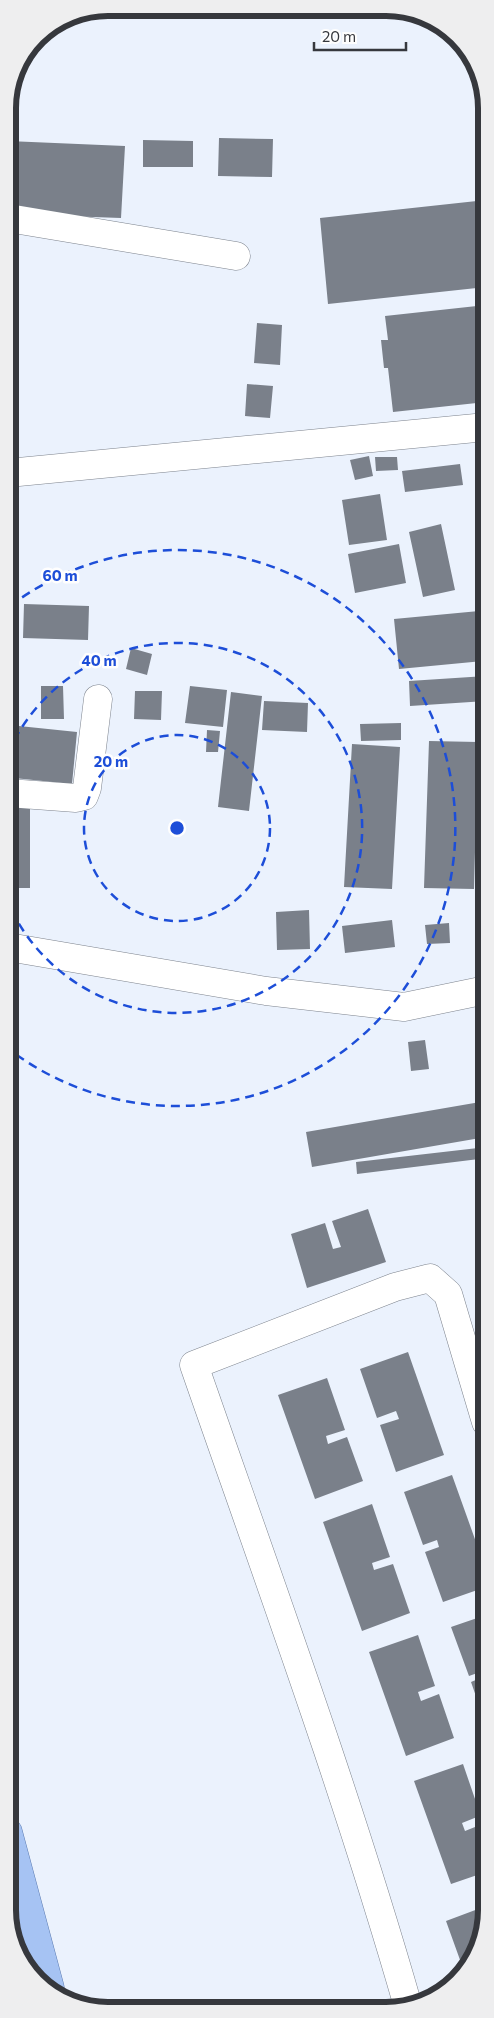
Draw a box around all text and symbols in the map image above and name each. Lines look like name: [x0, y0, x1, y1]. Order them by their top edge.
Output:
scale bar: [314, 20, 406, 52]
text: 20 m: [322, 27, 356, 45]
text: 60 m: [42, 566, 78, 584]
text: 40 m: [81, 651, 117, 669]
text: 20 m: [94, 752, 128, 770]
centre of rings: [168, 819, 186, 837]

